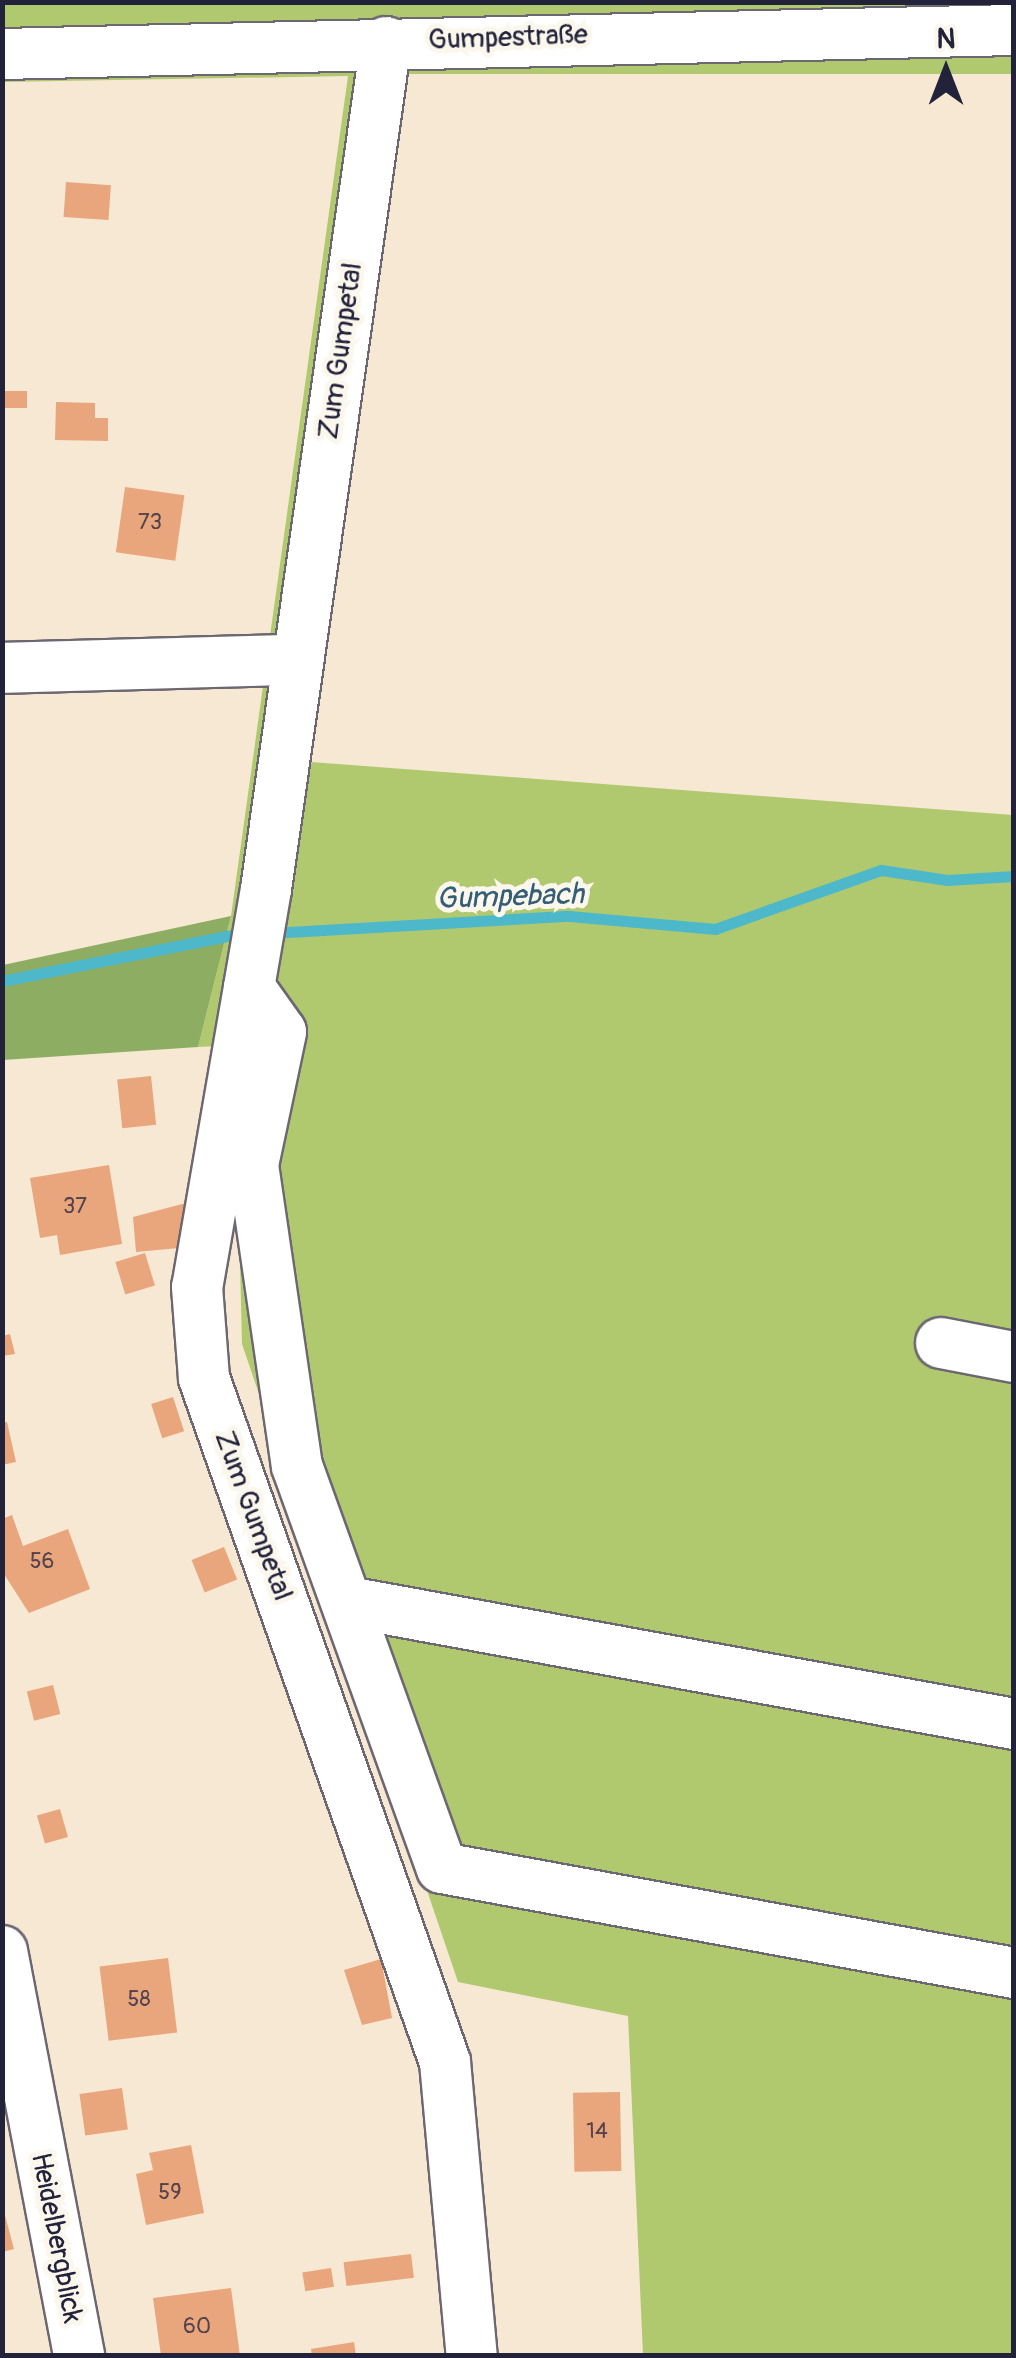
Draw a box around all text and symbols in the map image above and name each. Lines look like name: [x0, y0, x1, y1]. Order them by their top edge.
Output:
street label: Gumpestraße: [428, 18, 588, 58]
north arrow: [896, 20, 996, 120]
text: N: [937, 22, 955, 57]
street label: Zum Gumpetal: [312, 261, 370, 441]
house number: 73: [138, 510, 162, 536]
water label: Gumpebach: [436, 876, 584, 918]
house number: 37: [63, 1194, 87, 1220]
street label: Zum Gumpetal: [207, 1427, 299, 1605]
house number: 56: [30, 1549, 54, 1575]
house number: 58: [127, 1987, 151, 2013]
house number: 14: [586, 2119, 608, 2145]
street label: Heidelbergblick: [23, 2150, 89, 2326]
house number: 59: [158, 2180, 182, 2206]
house number: 60: [183, 2314, 211, 2340]

